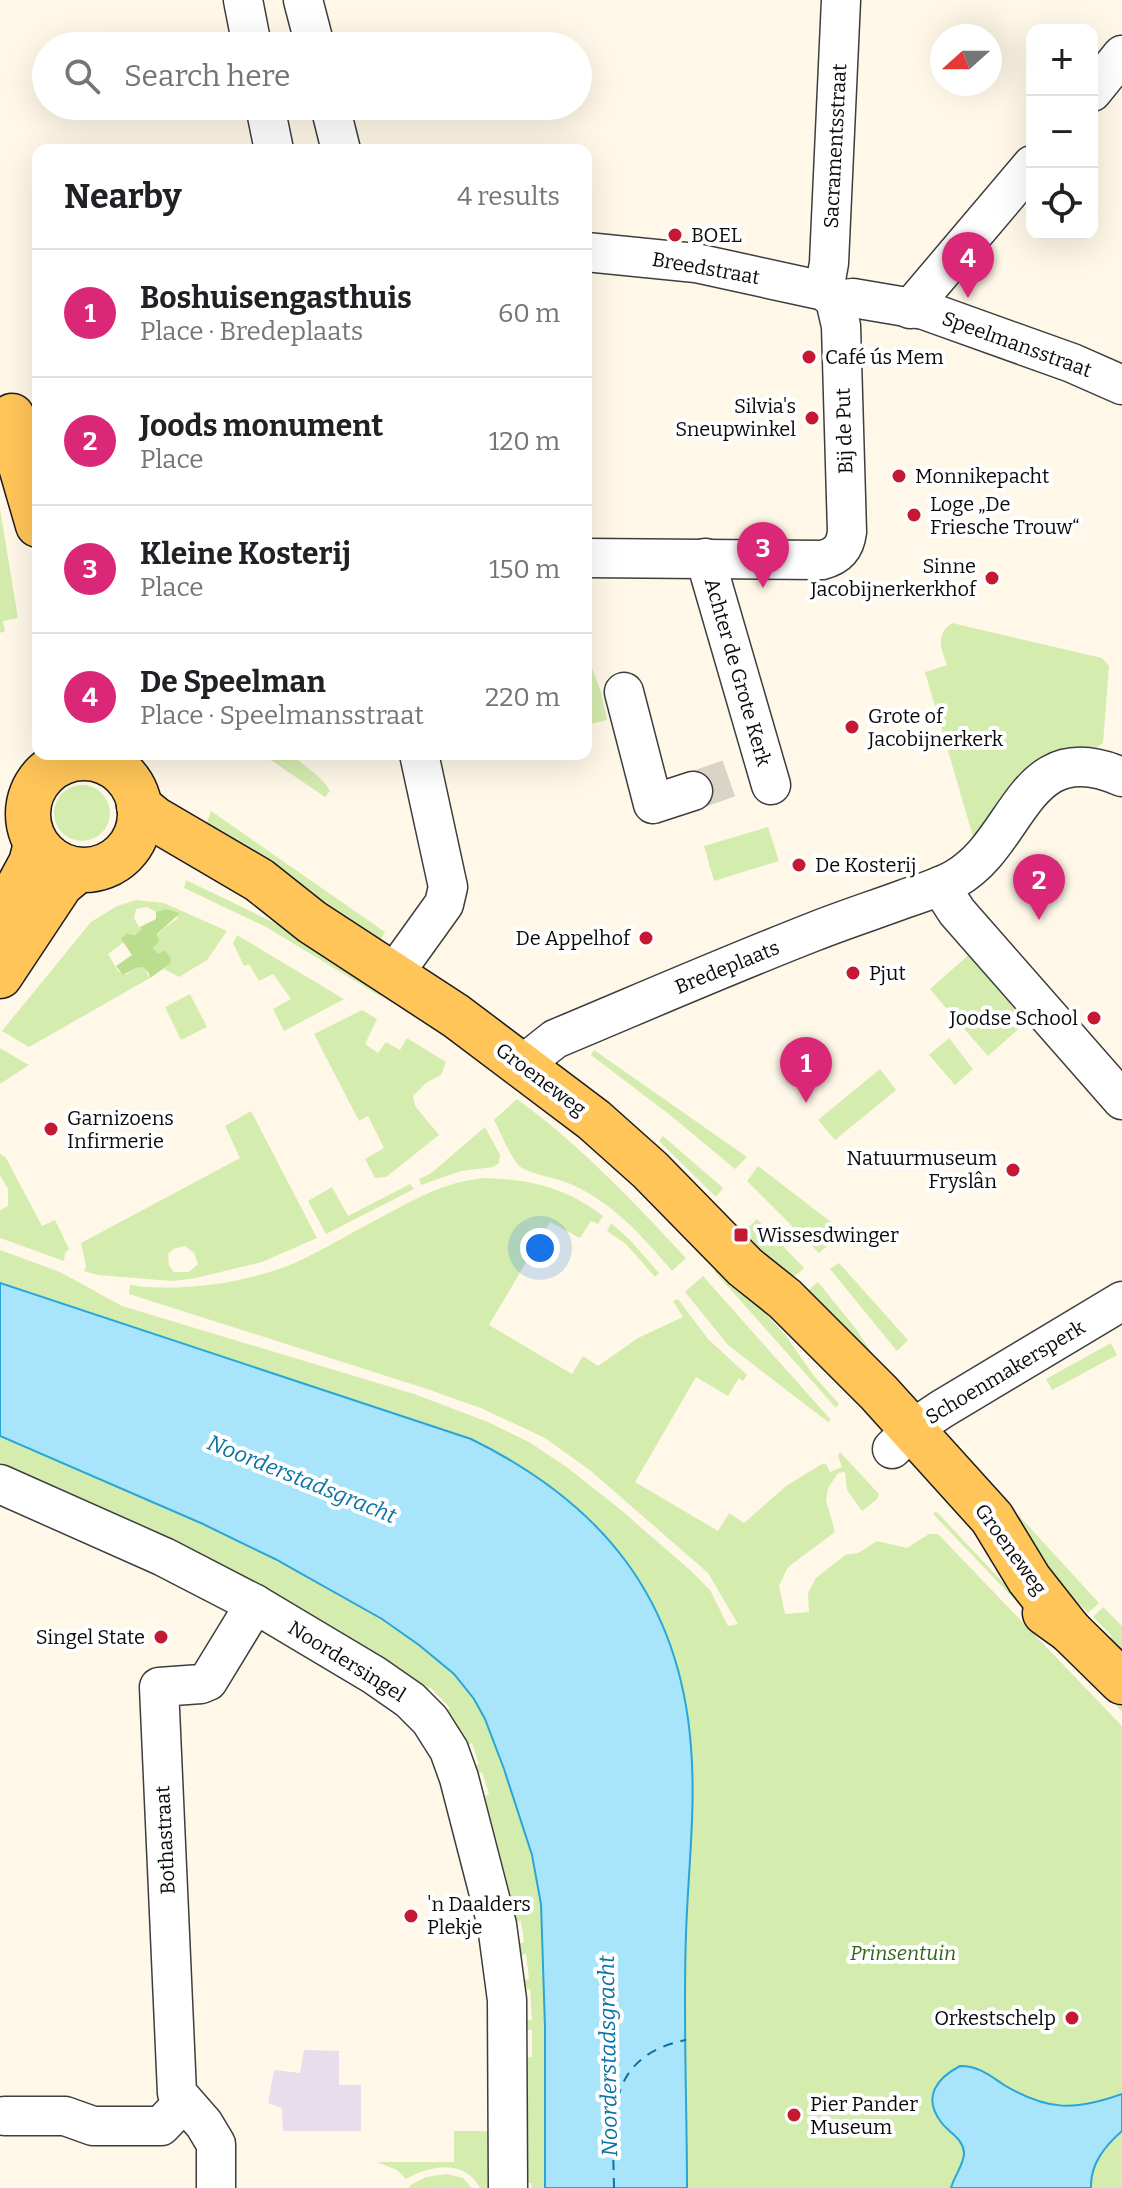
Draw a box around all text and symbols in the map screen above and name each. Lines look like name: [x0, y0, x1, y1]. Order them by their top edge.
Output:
north arrow: [930, 24, 1002, 96]
map controls: [1026, 24, 1098, 240]
button: +: [1026, 24, 1098, 96]
search box: [32, 32, 592, 120]
icon: search: [60, 54, 104, 98]
text: Search here: [124, 58, 291, 94]
street label: Sacramentsstraat: [819, 63, 851, 229]
button: −: [1026, 96, 1098, 168]
button: locate: [1026, 168, 1098, 240]
text: Nearby: [64, 176, 182, 217]
text: 4 results: [457, 181, 560, 212]
place label: BOEL: [691, 223, 742, 247]
marker: BOEL: [666, 226, 684, 244]
pin: 4: [942, 232, 994, 298]
street label: Breedstraat: [650, 247, 762, 289]
text: Boshuisengasthuis: [140, 280, 412, 316]
text: 1: [84, 298, 96, 329]
text: 60 m: [498, 298, 560, 329]
street label: Speelmansstraat: [939, 306, 1095, 382]
text: Place · Bredeplaats: [140, 316, 363, 347]
place label: Café ús Mem: [825, 345, 944, 369]
marker: Café ús Mem: [800, 348, 818, 366]
street label: Bij de Put: [831, 388, 858, 474]
place label: Silvia's Sneupwinkel: [675, 394, 796, 441]
text: Joods monument: [140, 408, 383, 444]
marker: Silvia's Sneupwinkel: [803, 409, 821, 427]
text: 2: [83, 426, 97, 457]
text: 120 m: [489, 426, 560, 457]
text: Place: [140, 444, 204, 475]
place label: Monnikepacht: [915, 464, 1049, 488]
marker: Monnikepacht: [890, 467, 908, 485]
place label: Loge „De Friesche Trouw“: [930, 492, 1080, 539]
marker: Loge „De Friesche Trouw“: [905, 506, 923, 524]
pin: 3: [737, 522, 789, 588]
text: Kleine Kosterij: [140, 536, 351, 572]
text: 3: [83, 554, 97, 585]
text: 150 m: [489, 554, 560, 585]
place label: Sinne Jacobijnerkerkhof: [809, 554, 978, 602]
marker: Sinne Jacobijnerkerkhof: [983, 569, 1001, 587]
text: Place: [140, 572, 204, 603]
street label: Achter de Grote Kerk: [700, 575, 776, 769]
text: De Speelman: [140, 664, 326, 700]
text: 4: [82, 682, 98, 713]
text: 220 m: [485, 682, 560, 713]
text: Place · Speelmansstraat: [140, 700, 424, 731]
place label: Grote of Jacobijnerkerk: [867, 704, 1004, 752]
marker: Grote of Jacobijnerkerk: [843, 718, 861, 736]
place label: De Kosterij: [815, 853, 916, 878]
pin: 2: [1013, 854, 1065, 920]
marker: De Kosterij: [790, 856, 808, 874]
place label: De Appelhof: [516, 926, 632, 950]
marker: De Appelhof: [637, 929, 655, 947]
street label: Bredeplaats: [671, 935, 783, 999]
place label: Pjut: [869, 961, 906, 986]
marker: Pjut: [844, 964, 862, 982]
place label: Joodse School: [948, 1006, 1078, 1030]
marker: Joodse School: [1085, 1009, 1103, 1027]
street label: Groeneweg: [491, 1037, 591, 1121]
pin: 1: [780, 1037, 832, 1103]
place label: Garnizoens Infirmerie: [67, 1106, 174, 1153]
marker: Garnizoens Infirmerie: [42, 1120, 60, 1138]
place label: Natuurmuseum Fryslân: [846, 1146, 997, 1193]
marker: Natuurmuseum Fryslân: [1004, 1161, 1022, 1179]
place label: Wissesdwinger: [757, 1223, 899, 1247]
marker: Wissesdwinger: [732, 1226, 750, 1244]
your location: [520, 1228, 560, 1268]
street label: Schoenmakersperk: [921, 1315, 1090, 1429]
water label: Noorderstadsgracht: [204, 1429, 401, 1529]
street label: Groeneweg: [970, 1499, 1052, 1599]
street label: Noordersingel: [284, 1615, 410, 1707]
place label: Singel State: [36, 1625, 145, 1649]
marker: Singel State: [152, 1628, 170, 1646]
street label: Bothastraat: [150, 1785, 180, 1895]
place label: 'n Daalders Plekje: [427, 1892, 531, 1940]
marker: 'n Daalders Plekje: [402, 1907, 420, 1925]
park label: Prinsentuin: [850, 1941, 956, 1965]
water label: Noorderstadsgracht: [593, 1955, 623, 2157]
place label: Orkestschelp: [934, 2006, 1056, 2030]
marker: Orkestschelp: [1063, 2009, 1081, 2027]
place label: Pier Pander Museum: [810, 2092, 918, 2139]
marker: Pier Pander Museum: [785, 2106, 803, 2124]

